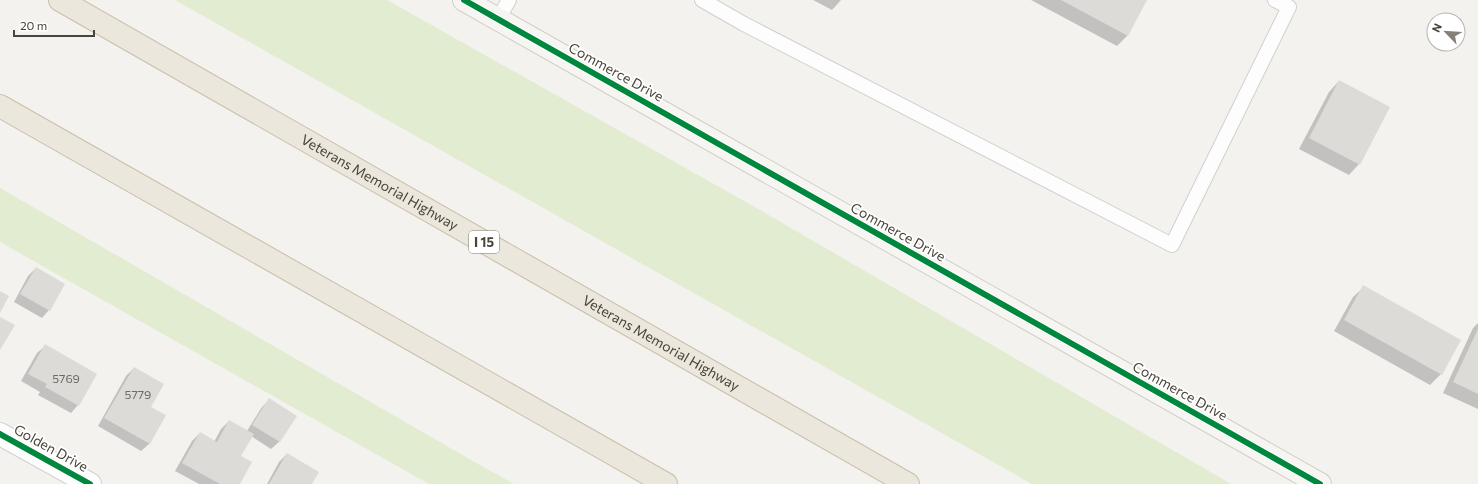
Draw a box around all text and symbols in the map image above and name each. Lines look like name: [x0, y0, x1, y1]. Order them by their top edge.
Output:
scale bar: [14, 12, 94, 38]
north arrow: [1426, 12, 1466, 52]
text: 20 m: [20, 18, 47, 32]
text: N: [1429, 21, 1444, 34]
street label: Commerce Drive: [566, 38, 667, 105]
street label: Veterans Memorial Highway: [298, 130, 461, 233]
street label: Commerce Drive: [848, 198, 949, 265]
road number: I 15: [469, 231, 499, 253]
street label: Veterans Memorial Highway: [580, 291, 743, 394]
street label: Commerce Drive: [1130, 357, 1231, 424]
house number: 5769: [52, 371, 80, 385]
house number: 5779: [125, 387, 151, 401]
street label: Golden Drive: [11, 420, 91, 475]

